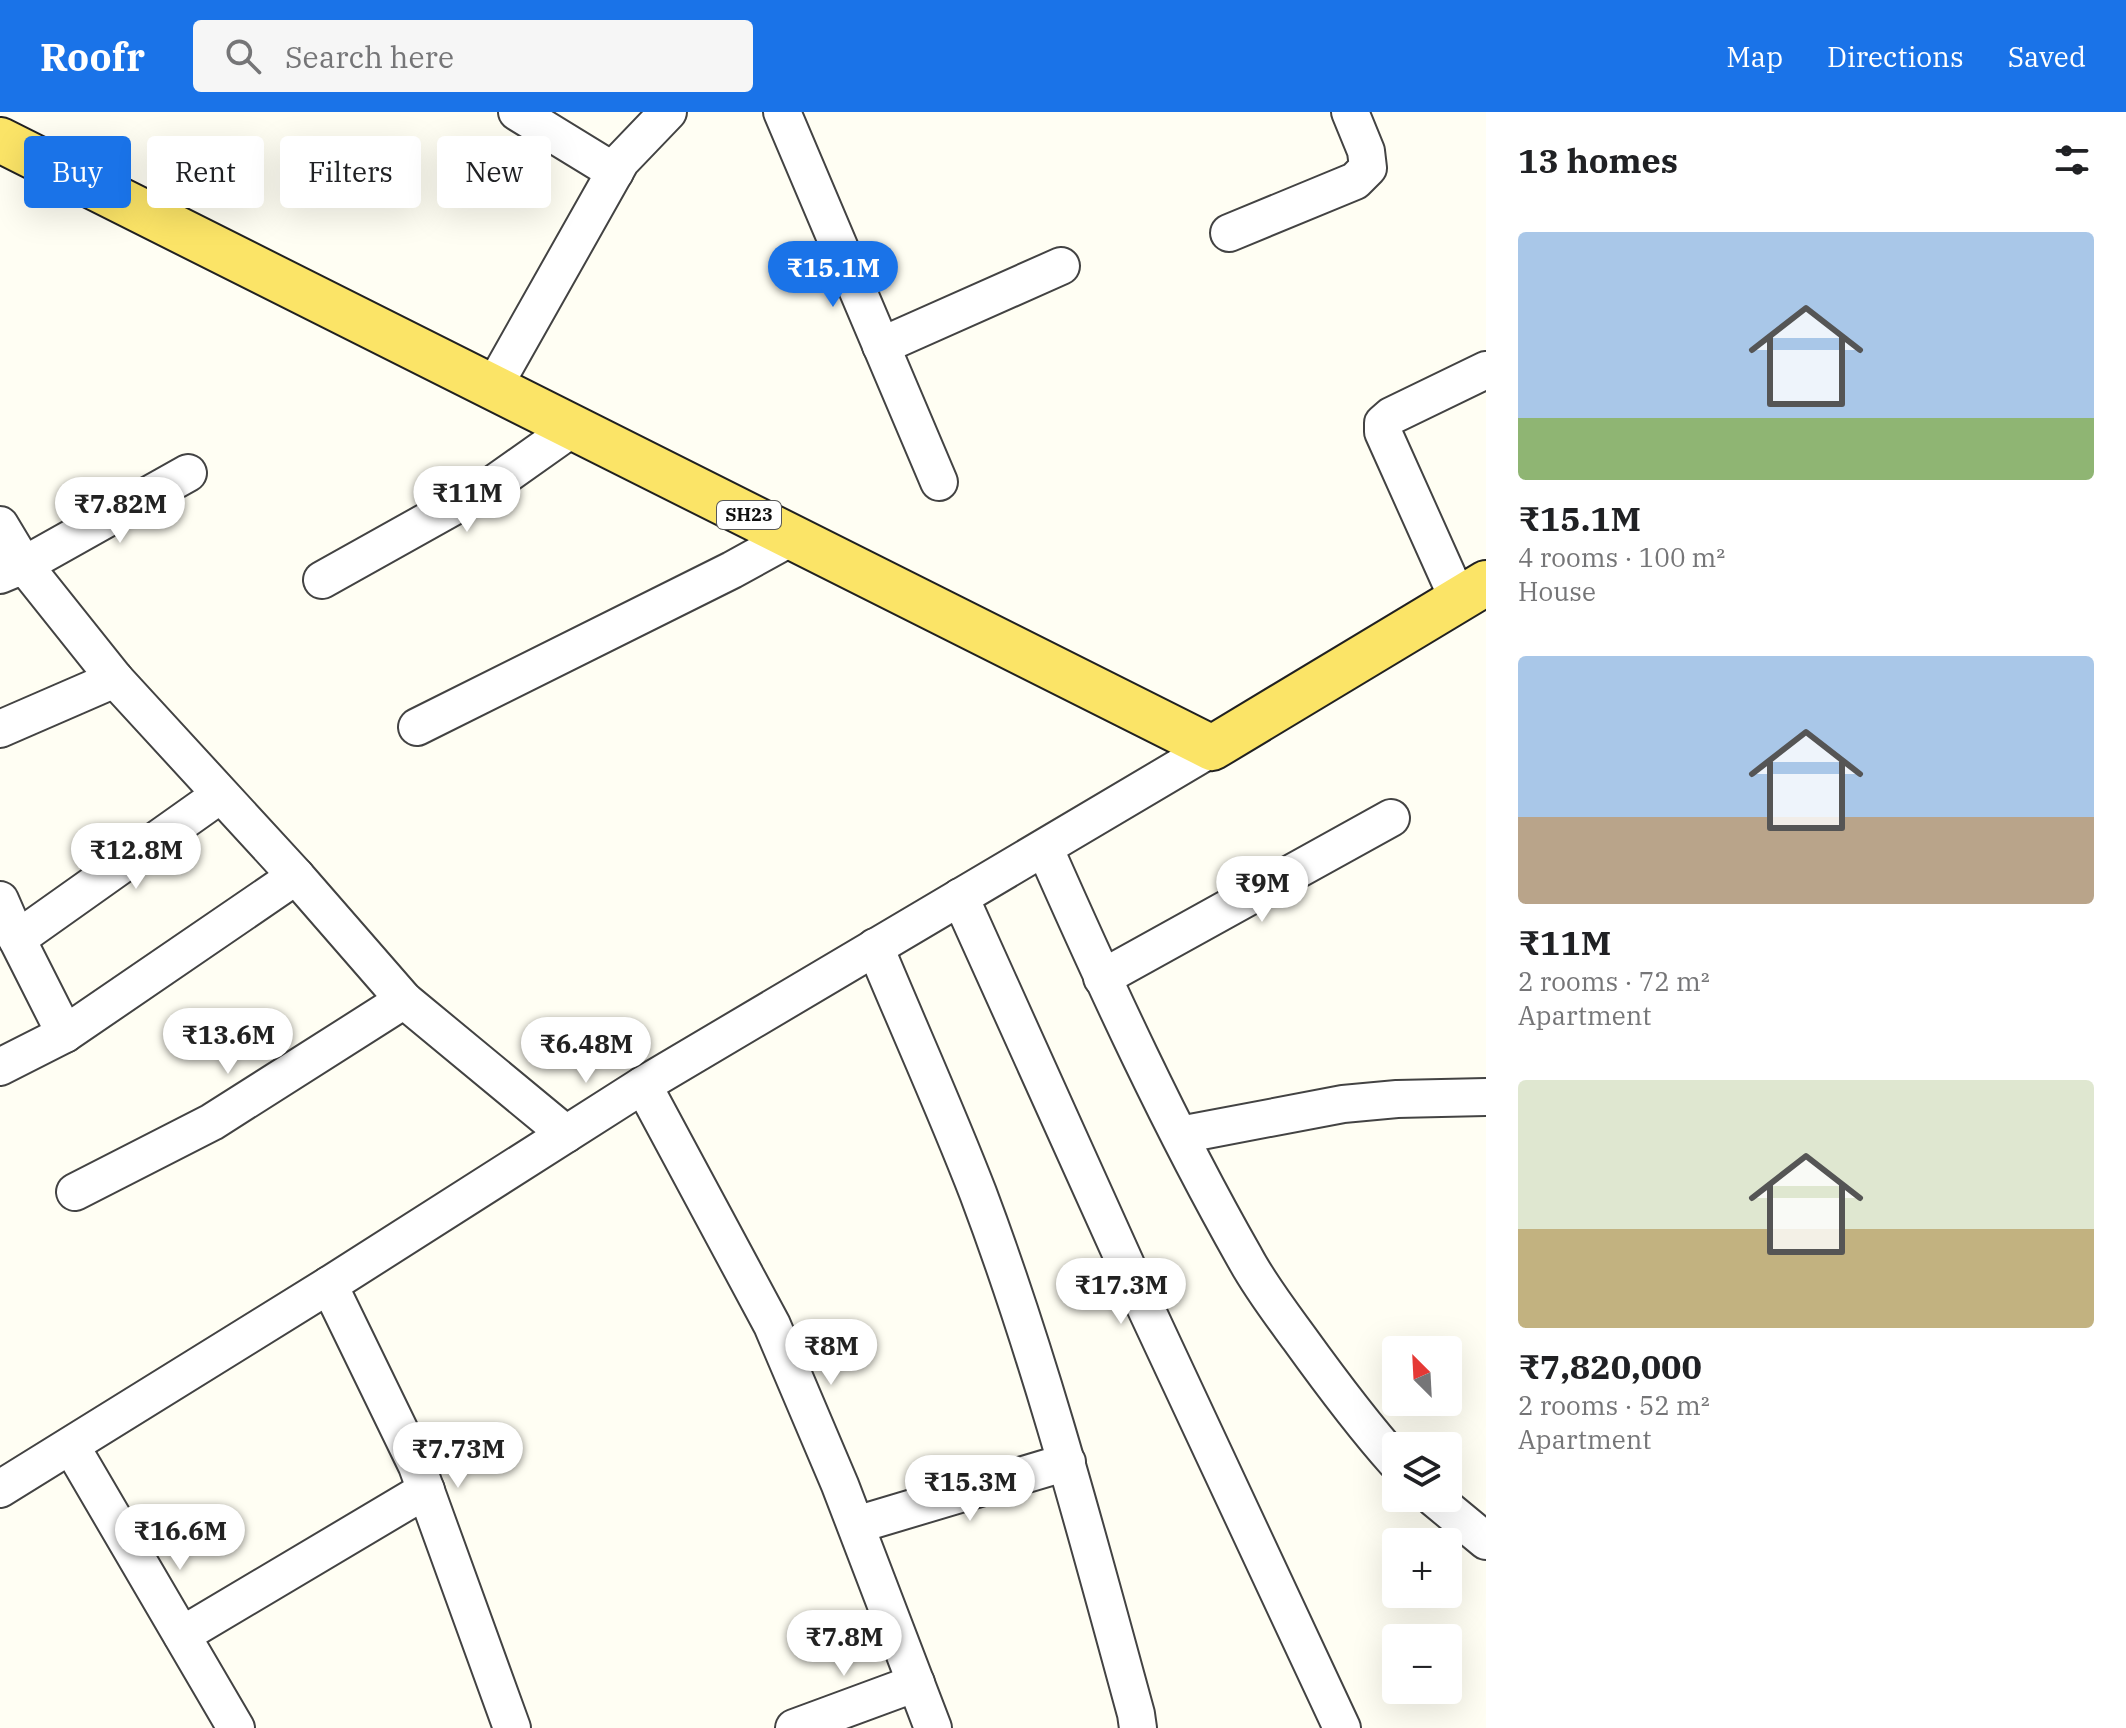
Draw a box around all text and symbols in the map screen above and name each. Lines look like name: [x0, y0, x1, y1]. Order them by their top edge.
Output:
search box: [193, 20, 753, 92]
text: Roofr: [40, 32, 145, 81]
icon: search: [221, 34, 265, 78]
text: Search here: [285, 37, 454, 76]
text: Map: [1726, 38, 1783, 75]
text: Directions: [1827, 38, 1964, 75]
text: Saved: [2008, 38, 2086, 75]
chip: Buy: [24, 136, 131, 208]
chip: Rent: [147, 136, 264, 208]
chip: Filters: [280, 136, 421, 208]
chip: New: [437, 136, 551, 208]
text: 13 homes: [1518, 138, 1678, 182]
icon: filters: [2050, 138, 2094, 182]
pin: ₹15.1M: [768, 241, 898, 309]
text: ₹15.1M: [786, 250, 880, 284]
icon: home: [1734, 284, 1878, 428]
pin: ₹11M: [420, 466, 514, 534]
text: ₹11M: [431, 475, 503, 509]
pin: ₹7.82M: [55, 477, 185, 545]
text: ₹7.82M: [73, 486, 167, 520]
text: ₹15.1M: [1518, 496, 1641, 540]
road number: SH23: [717, 501, 781, 529]
text: 4 rooms · 100 m²: [1518, 540, 1725, 574]
text: House: [1518, 574, 1596, 608]
icon: home: [1734, 708, 1878, 852]
pin: ₹12.8M: [71, 823, 201, 891]
text: ₹12.8M: [89, 832, 183, 866]
pin: ₹9M: [1223, 856, 1301, 924]
text: ₹9M: [1234, 865, 1290, 899]
text: ₹11M: [1518, 920, 1611, 964]
text: 2 rooms · 72 m²: [1518, 964, 1710, 998]
text: Apartment: [1518, 998, 1651, 1032]
pin: ₹13.6M: [163, 1008, 293, 1076]
text: ₹13.6M: [181, 1017, 275, 1051]
pin: ₹6.48M: [521, 1017, 651, 1085]
text: ₹6.48M: [539, 1026, 633, 1060]
icon: home: [1734, 1132, 1878, 1276]
pin: ₹17.3M: [1056, 1258, 1186, 1326]
text: ₹17.3M: [1074, 1267, 1168, 1301]
pin: ₹8M: [792, 1319, 870, 1387]
text: ₹8M: [803, 1328, 859, 1362]
north arrow: [1382, 1336, 1462, 1416]
map controls: [1382, 1336, 1462, 1704]
text: ₹7,820,000: [1518, 1344, 1702, 1388]
text: 2 rooms · 52 m²: [1518, 1388, 1710, 1422]
pin: ₹7.73M: [393, 1422, 523, 1490]
text: Apartment: [1518, 1422, 1651, 1456]
text: ₹7.73M: [411, 1431, 505, 1465]
button: layers: [1382, 1432, 1462, 1512]
pin: ₹15.3M: [905, 1455, 1035, 1523]
text: ₹15.3M: [923, 1464, 1017, 1498]
pin: ₹16.6M: [115, 1504, 245, 1572]
text: ₹16.6M: [133, 1513, 227, 1547]
button: +: [1382, 1528, 1462, 1608]
pin: ₹7.8M: [788, 1610, 900, 1678]
text: ₹7.8M: [805, 1619, 883, 1653]
button: −: [1382, 1624, 1462, 1704]

